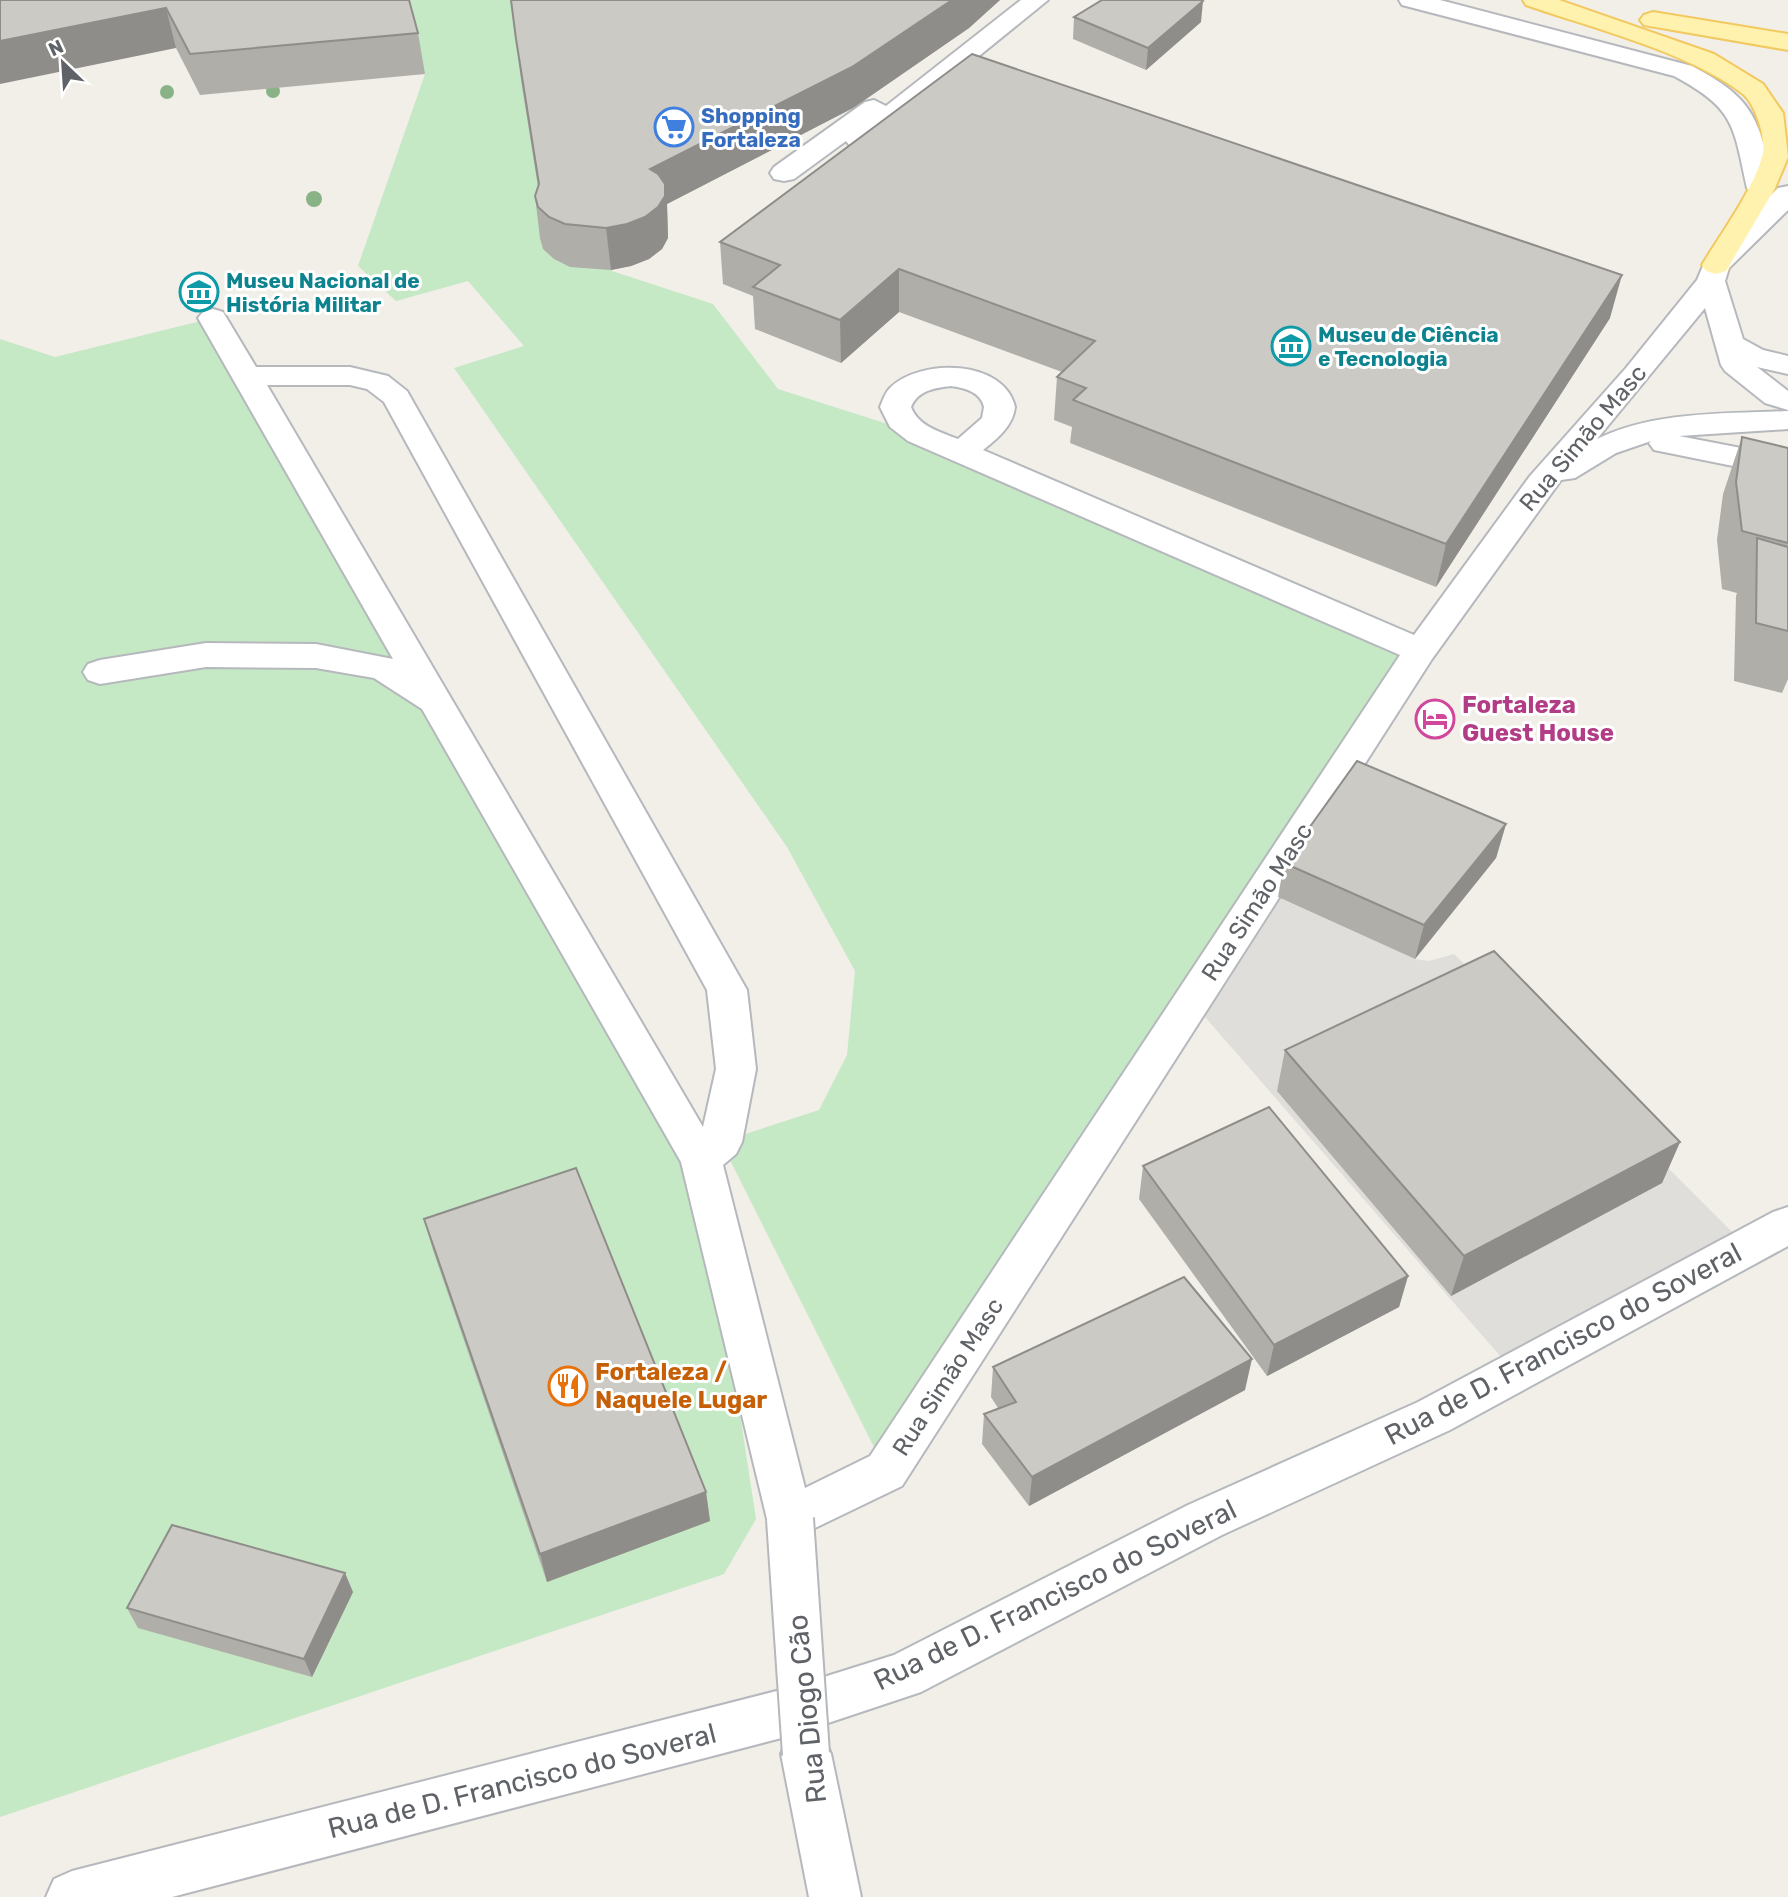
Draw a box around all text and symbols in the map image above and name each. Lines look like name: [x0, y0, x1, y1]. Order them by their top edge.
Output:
north arrow: [28, 28, 98, 98]
text: N: [45, 35, 67, 61]
place label: Shopping Fortaleza: [701, 103, 801, 152]
supermarket icon: Shopping Fortaleza: [653, 106, 695, 148]
place label: Museu Nacional de História Militar: [226, 268, 420, 317]
museum icon: Museu Nacional de História Militar: [178, 271, 220, 313]
place label: Museu de Ciência e Tecnologia: [1318, 322, 1499, 371]
museum icon: Museu de Ciência e Tecnologia: [1270, 325, 1312, 367]
street label: Rua Simão Masc: [1514, 359, 1652, 517]
place label: Fortaleza Guest House: [1462, 691, 1614, 747]
hotel icon: Fortaleza Guest House: [1414, 698, 1456, 740]
street label: Rua Simão Masc: [1196, 818, 1318, 986]
street label: Rua de D. Francisco do Soveral: [1379, 1236, 1747, 1452]
street label: Rua Simão Masc: [887, 1293, 1009, 1461]
place label: Fortaleza / Naquele Lugar: [595, 1358, 767, 1414]
restaurant icon: Fortaleza / Naquele Lugar: [547, 1365, 589, 1407]
street label: Rua de D. Francisco do Soveral: [868, 1493, 1242, 1697]
street label: Rua Diogo Cão: [781, 1613, 833, 1805]
street label: Rua de D. Francisco do Soveral: [324, 1717, 720, 1845]

